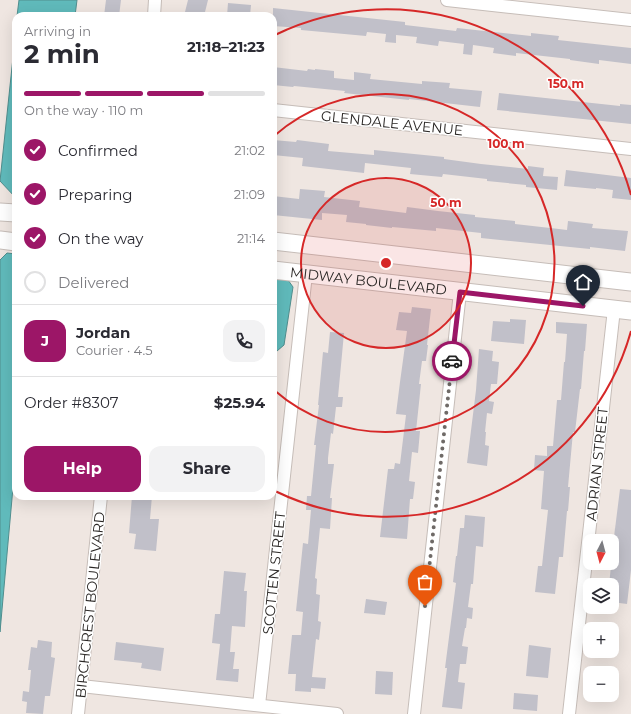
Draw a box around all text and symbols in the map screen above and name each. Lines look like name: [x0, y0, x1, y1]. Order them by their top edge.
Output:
text: Arriving in: [24, 23, 91, 39]
text: 21:18–21:23: [187, 37, 265, 56]
text: 2 min: [24, 38, 100, 70]
text: 150 m: [548, 76, 584, 91]
text: On the way · 110 m: [24, 102, 143, 118]
street label: GLENDALE AVENUE: [320, 107, 464, 139]
text: 100 m: [488, 136, 524, 151]
icon: check: [24, 139, 46, 161]
text: Confirmed: [58, 141, 138, 160]
text: 21:02: [234, 142, 265, 158]
icon: check: [24, 183, 46, 205]
text: Preparing: [58, 185, 133, 204]
text: 21:09: [234, 186, 265, 202]
text: 50 m: [430, 195, 462, 210]
icon: check: [24, 227, 46, 249]
text: On the way: [58, 229, 143, 248]
text: 21:14: [237, 230, 265, 246]
centre of rings: [379, 256, 393, 270]
street label: MIDWAY BOULEVARD: [289, 263, 448, 299]
pin: [566, 265, 600, 306]
icon: home: [572, 271, 594, 293]
text: Delivered: [58, 273, 130, 292]
button: phone: [223, 320, 265, 362]
text: Jordan: [76, 323, 130, 342]
text: J: [41, 331, 49, 350]
courier: [432, 341, 472, 381]
text: Courier · 4.5: [76, 342, 153, 358]
icon: car: [441, 350, 463, 372]
text: Order #8307: [24, 393, 119, 412]
text: $25.94: [214, 393, 265, 412]
street label: ADRIAN STREET: [582, 406, 612, 522]
button: Help: [24, 446, 141, 492]
button: Share: [149, 446, 265, 492]
street label: BIRCHCREST BOULEVARD: [71, 511, 109, 699]
street label: SCOTTEN STREET: [259, 511, 289, 635]
north arrow: [583, 534, 619, 570]
map controls: [583, 534, 619, 702]
pin: [408, 565, 442, 606]
icon: bag: [414, 571, 436, 593]
button: layers: [583, 578, 619, 614]
button: +: [583, 622, 619, 658]
button: −: [583, 666, 619, 702]

